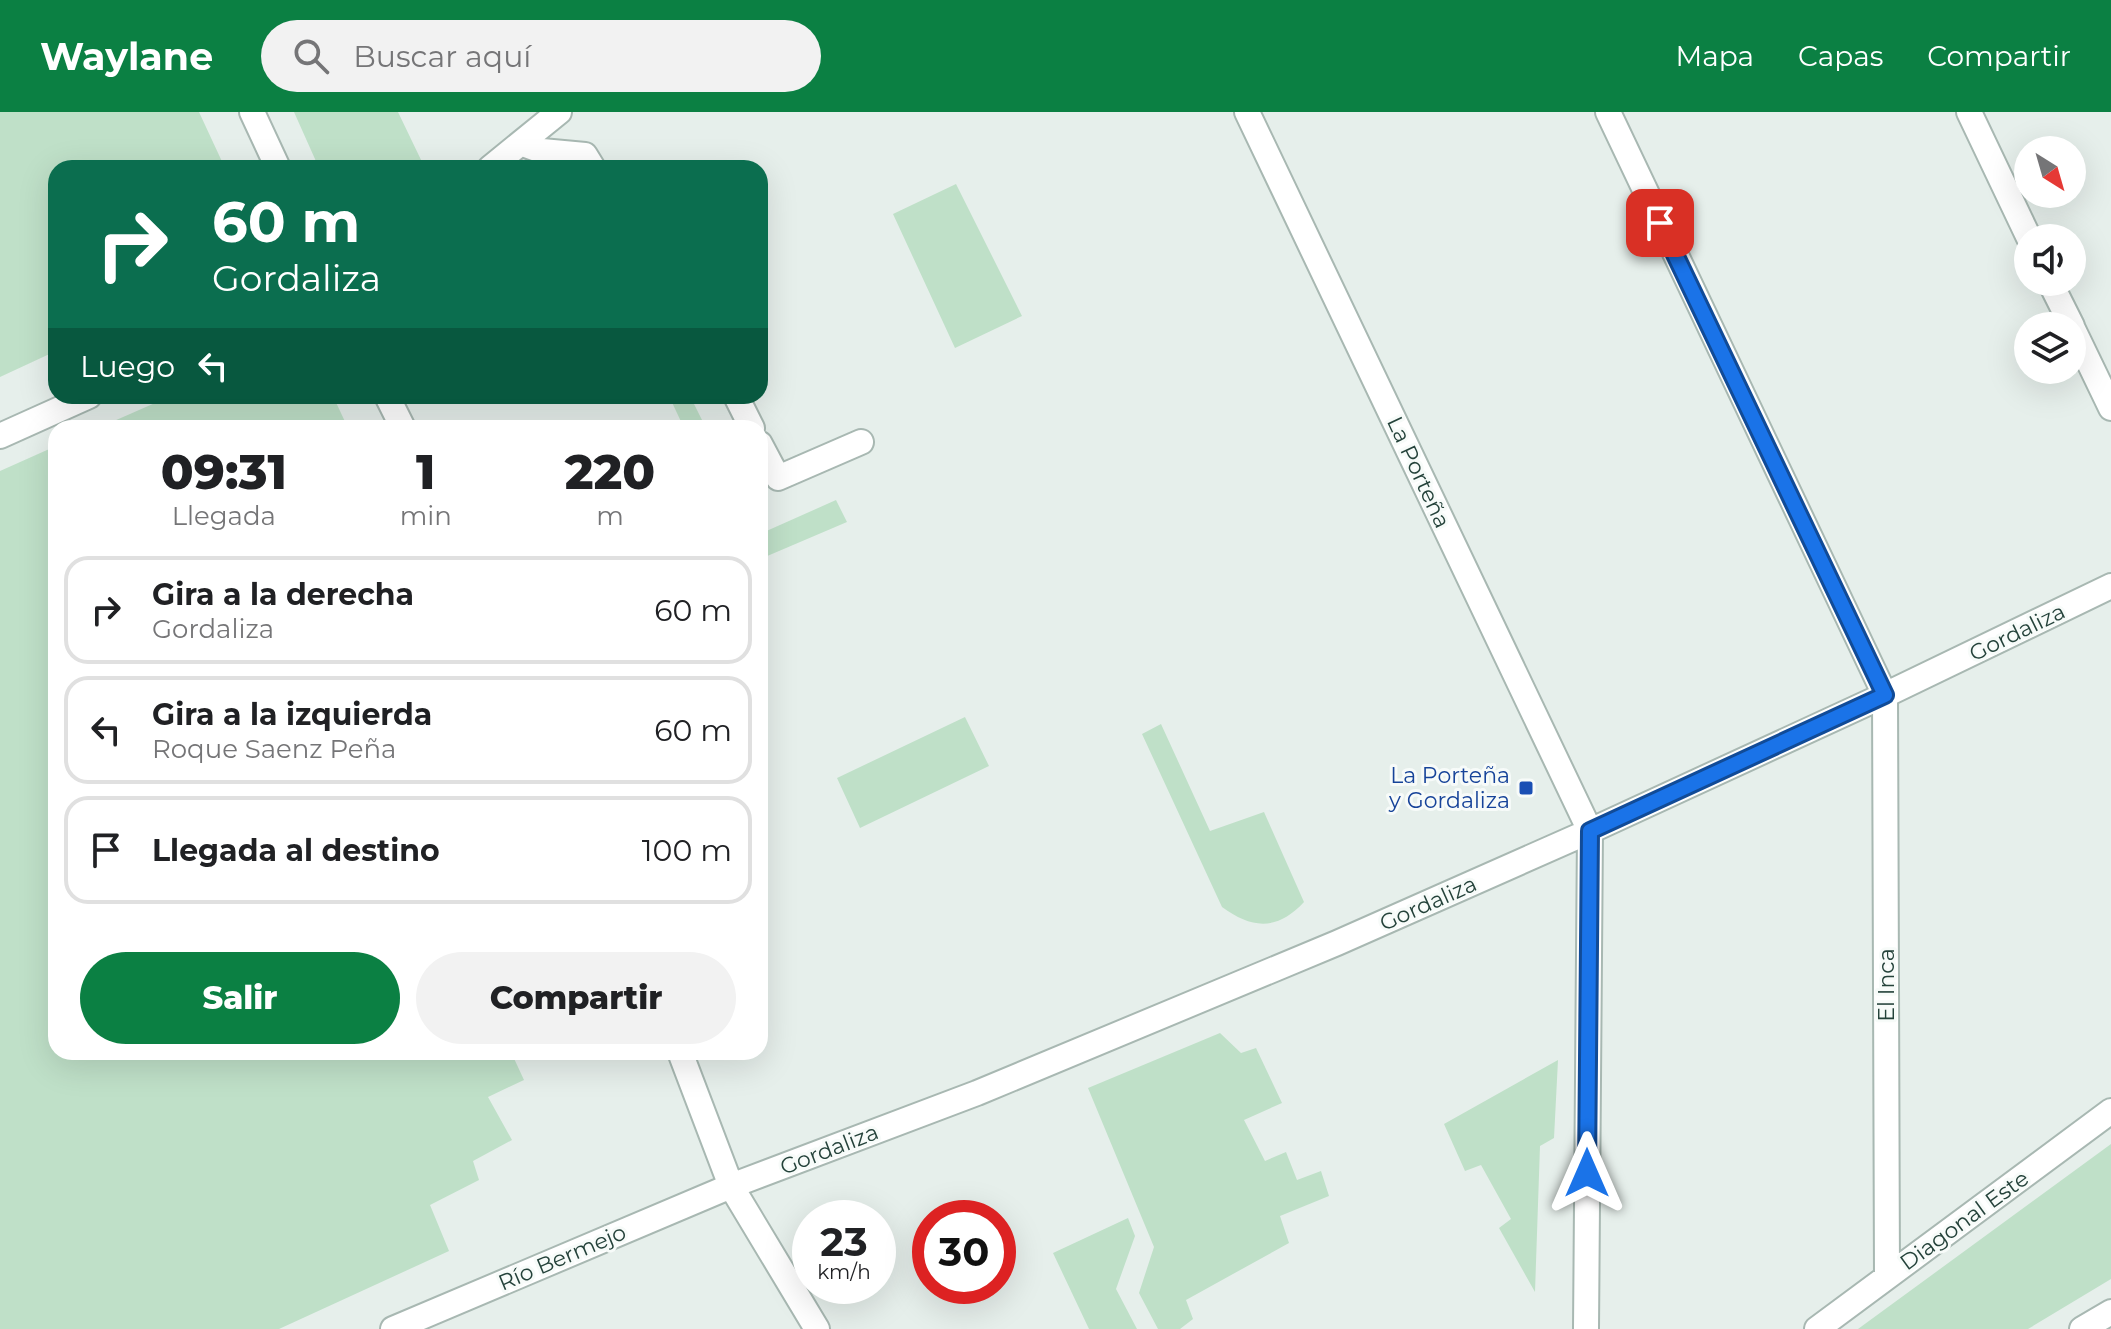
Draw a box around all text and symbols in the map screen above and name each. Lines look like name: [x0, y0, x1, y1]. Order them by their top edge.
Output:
search box: [261, 20, 821, 92]
text: Waylane: [40, 33, 213, 80]
icon: search: [289, 34, 333, 78]
text: Buscar aquí: [353, 38, 531, 75]
text: Mapa: [1675, 39, 1754, 73]
text: Capas: [1798, 39, 1883, 73]
text: Compartir: [1927, 39, 2071, 73]
north arrow: [2014, 136, 2086, 208]
map controls: [2014, 136, 2086, 384]
text: 60 m: [212, 188, 360, 256]
pin: [1626, 189, 1694, 257]
icon: right: [80, 192, 184, 296]
icon: arrive: [1638, 201, 1682, 245]
button: sound: [2014, 224, 2086, 296]
text: Gordaliza: [212, 256, 381, 300]
button: layers: [2014, 312, 2086, 384]
icon: left: [191, 344, 235, 388]
text: Luego: [80, 348, 175, 385]
street label: La Porteña: [1381, 412, 1456, 532]
text: 09:31: [161, 443, 287, 501]
text: 1: [416, 443, 436, 501]
text: 220: [565, 443, 655, 501]
text: Llegada: [172, 500, 276, 532]
text: min: [400, 500, 452, 532]
text: m: [596, 500, 624, 532]
text: Gira a la derecha: [152, 576, 414, 613]
icon: right: [84, 588, 128, 632]
text: 60 m: [654, 592, 732, 629]
street label: Gordaliza: [1965, 598, 2070, 667]
text: Gordaliza: [152, 613, 274, 645]
text: Gira a la izquierda: [152, 696, 432, 733]
icon: left: [84, 708, 128, 752]
text: 60 m: [654, 712, 732, 749]
text: Roque Saenz Peña: [152, 733, 396, 765]
place label: La Porteña y Gordaliza: [1388, 762, 1510, 814]
marker: La Porteña y Gordaliza: [1517, 779, 1535, 797]
icon: arrive: [84, 828, 128, 872]
text: Llegada al destino: [152, 832, 440, 869]
text: 100 m: [642, 832, 732, 869]
street label: Gordaliza: [1376, 870, 1481, 937]
street label: El Inca: [1873, 948, 1900, 1022]
button: Salir: [80, 952, 400, 1044]
button: Compartir: [416, 952, 736, 1044]
street label: Gordaliza: [776, 1118, 882, 1181]
position arrow: [1545, 1131, 1629, 1215]
street label: Diagonal Este: [1895, 1165, 2034, 1276]
speed limit sign: 30: [912, 1200, 1016, 1304]
text: 23: [820, 1217, 868, 1266]
street label: Río Bermejo: [494, 1218, 630, 1296]
text: km/h: [817, 1260, 871, 1284]

